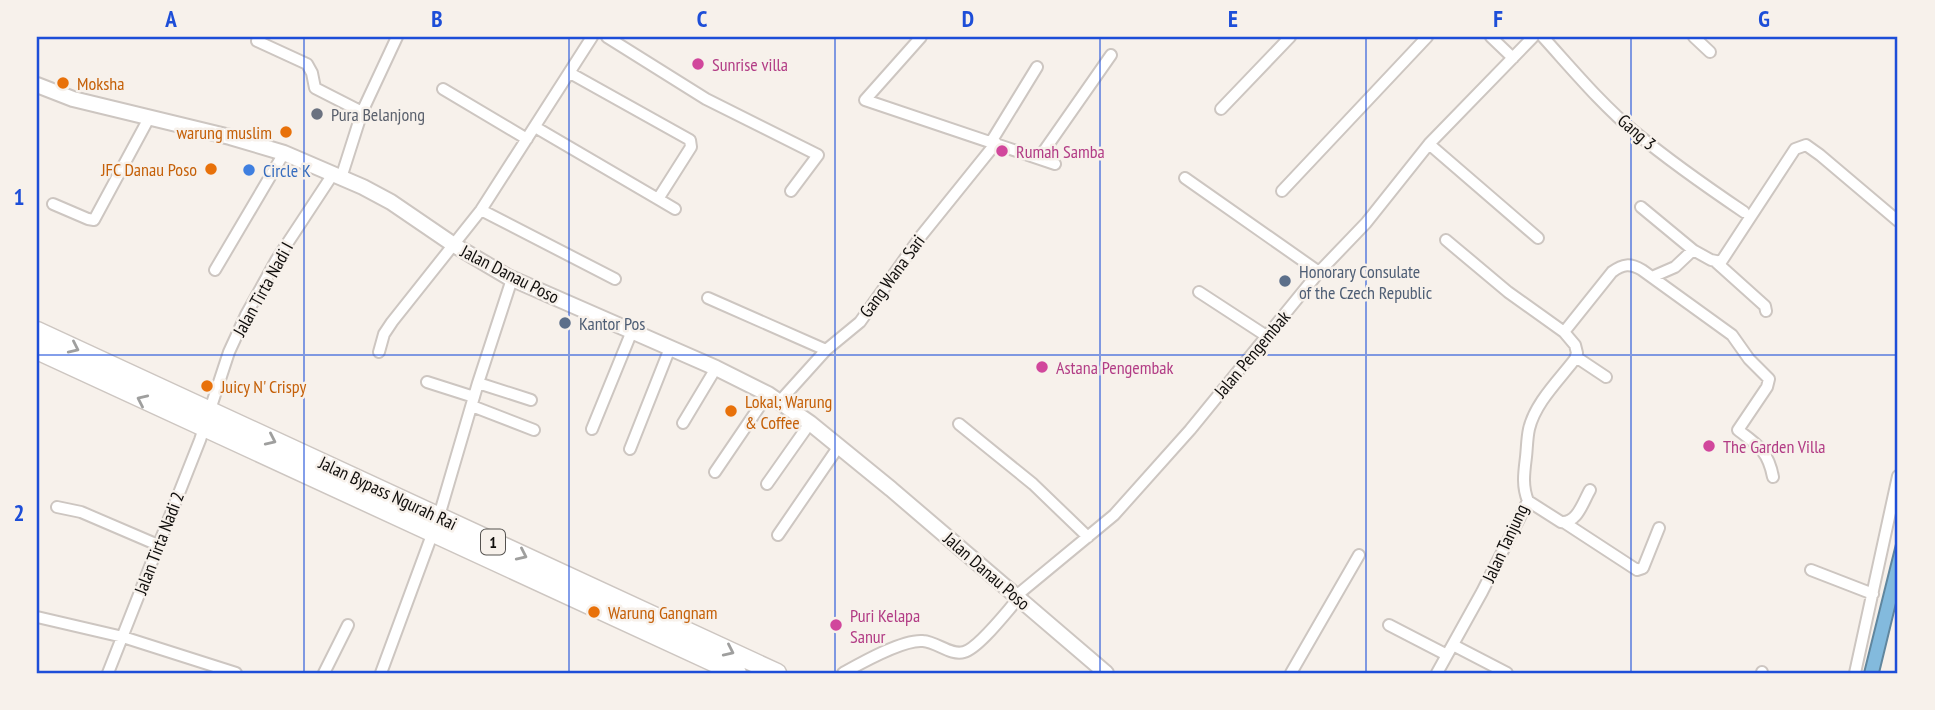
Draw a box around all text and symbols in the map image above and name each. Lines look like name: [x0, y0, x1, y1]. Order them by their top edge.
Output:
text: A: [164, 4, 177, 33]
text: B: [431, 4, 443, 33]
text: C: [697, 4, 708, 33]
text: D: [962, 4, 974, 33]
text: E: [1228, 4, 1238, 33]
text: F: [1493, 4, 1503, 33]
text: G: [1758, 4, 1770, 33]
place label: Sunrise villa: [712, 53, 788, 76]
marker: Sunrise villa: [690, 56, 706, 72]
place label: Moksha: [77, 72, 124, 95]
marker: Moksha: [55, 75, 71, 91]
place label: Pura Belanjong: [331, 103, 425, 126]
marker: Pura Belanjong: [309, 106, 325, 122]
street label: Gang 3: [1613, 109, 1661, 155]
place label: warung muslim: [177, 121, 272, 144]
marker: warung muslim: [278, 124, 294, 140]
place label: Rumah Samba: [1016, 140, 1105, 163]
marker: Rumah Samba: [994, 143, 1010, 159]
place label: JFC Danau Poso: [100, 158, 197, 181]
place label: Circle K: [263, 159, 311, 182]
marker: JFC Danau Poso: [203, 161, 219, 177]
marker: Circle K: [241, 162, 257, 178]
text: 1: [14, 182, 25, 211]
street label: Gang Wana Sari: [854, 230, 930, 322]
street label: Jalan Tirta Nadi I: [227, 238, 298, 341]
street label: Jalan Danau Poso: [456, 239, 563, 309]
place label: Honorary Consulate of the Czech Republic: [1299, 260, 1433, 304]
marker: Honorary Consulate of the Czech Republic: [1277, 273, 1293, 289]
street label: Jalan Pengembak: [1208, 306, 1295, 403]
place label: Kantor Pos: [579, 312, 645, 335]
marker: Kantor Pos: [557, 315, 573, 331]
one-way arrow: [67, 340, 79, 354]
place label: Astana Pengembak: [1056, 356, 1174, 379]
marker: Astana Pengembak: [1034, 359, 1050, 375]
place label: Juicy N' Crispy: [220, 375, 306, 398]
marker: Juicy N' Crispy: [199, 378, 215, 394]
place label: Lokal; Warung & Coffee: [745, 390, 832, 434]
one-way arrow: [136, 394, 149, 408]
marker: Lokal; Warung & Coffee: [723, 403, 739, 419]
one-way arrow: [264, 432, 276, 446]
place label: The Garden Villa: [1723, 435, 1826, 458]
marker: The Garden Villa: [1701, 438, 1717, 454]
street label: Jalan Bypass Ngurah Rai: [314, 451, 461, 535]
street label: Jalan Tirta Nadi 2: [129, 488, 189, 598]
text: 2: [14, 498, 25, 527]
street label: Jalan Tanjung: [1477, 500, 1533, 586]
street label: Jalan Danau Poso: [938, 526, 1035, 615]
road number: 1: [481, 530, 505, 554]
one-way arrow: [515, 547, 527, 561]
place label: Warung Gangnam: [608, 601, 717, 624]
marker: Warung Gangnam: [586, 604, 602, 620]
place label: Puri Kelapa Sanur: [850, 604, 920, 648]
marker: Puri Kelapa Sanur: [828, 617, 844, 633]
one-way arrow: [721, 643, 734, 657]

